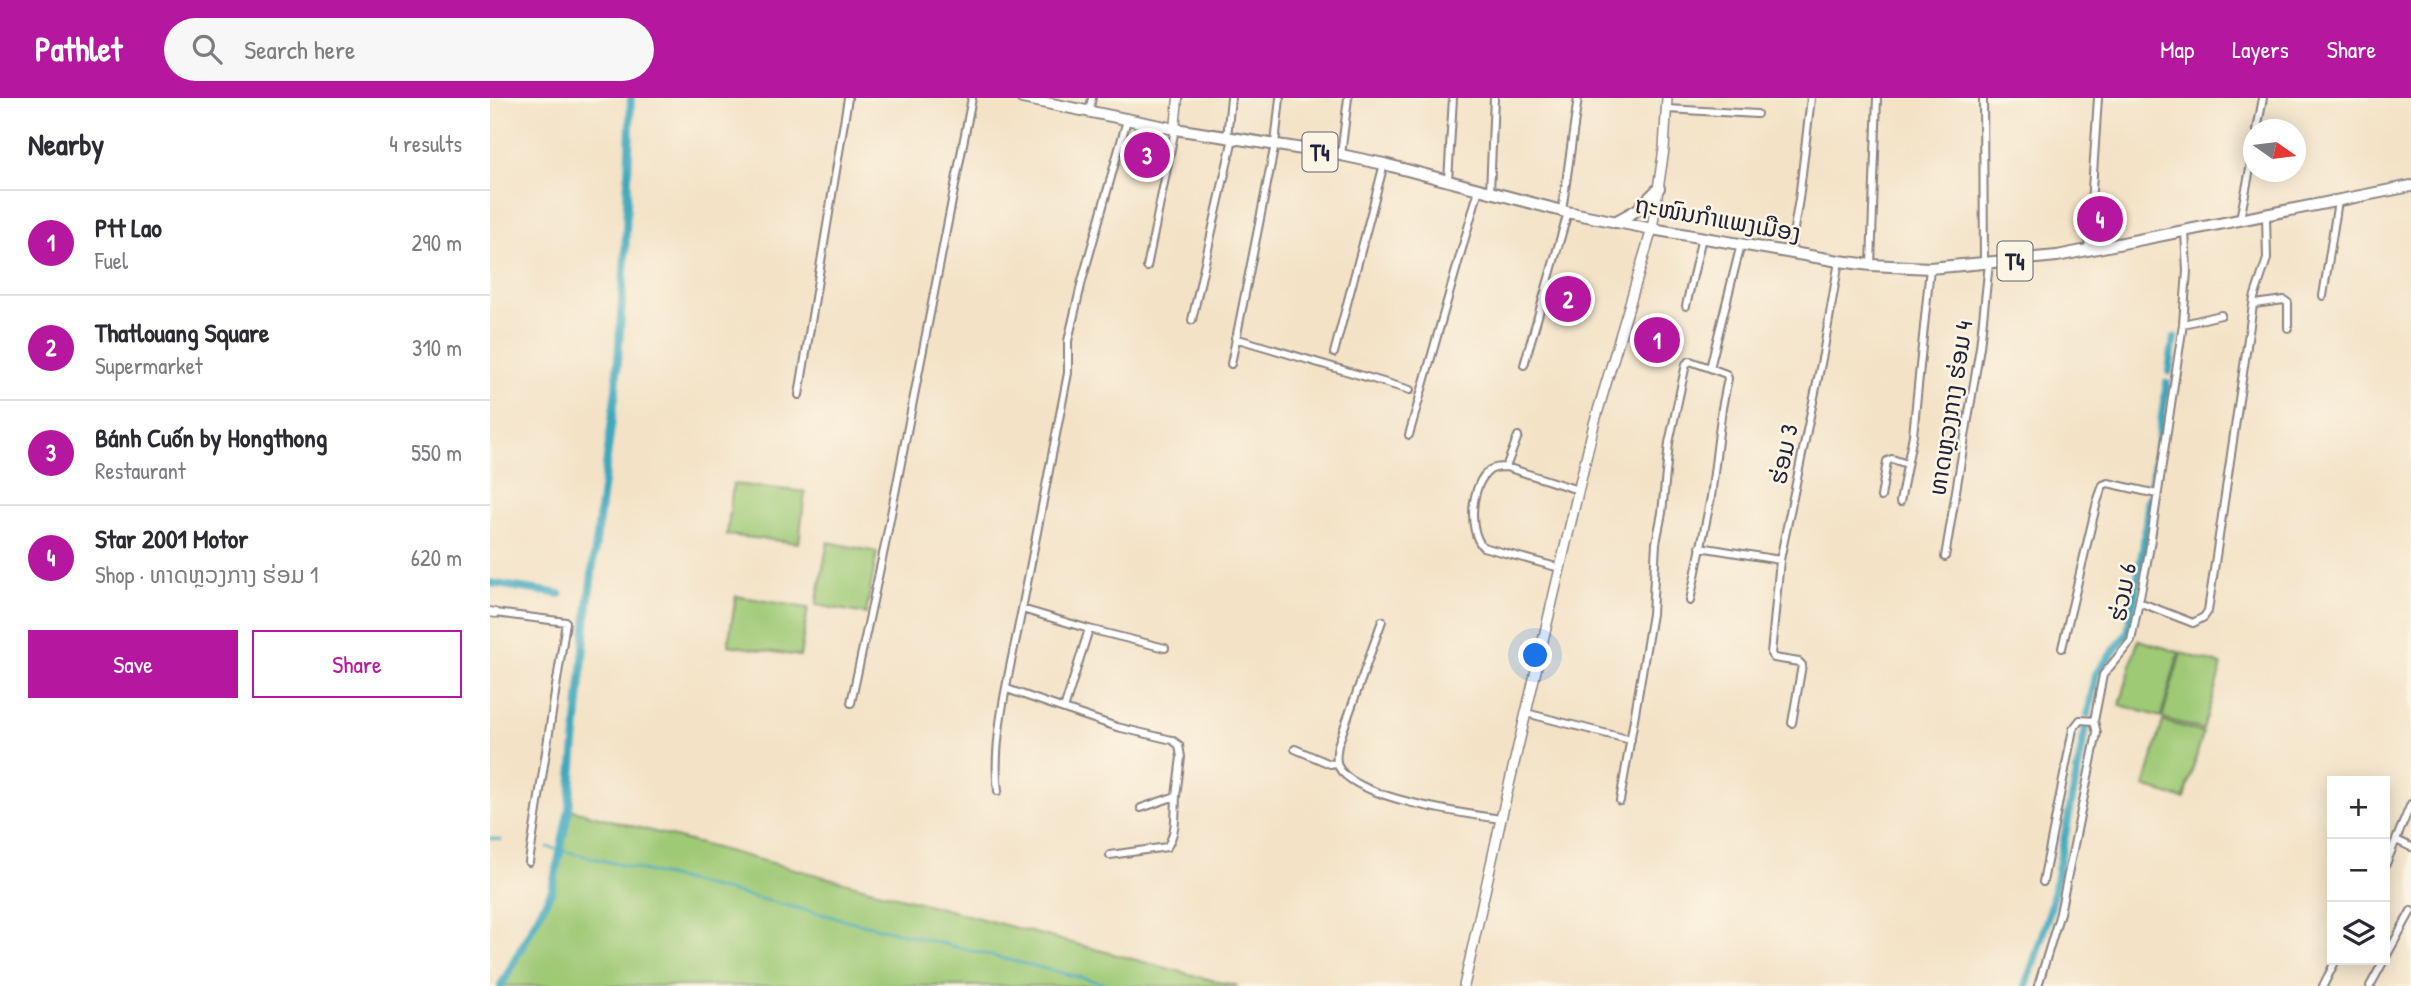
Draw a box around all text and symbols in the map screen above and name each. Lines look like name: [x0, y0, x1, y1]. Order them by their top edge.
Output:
search box: [164, 18, 654, 81]
text: Pathlet: [35, 27, 122, 71]
icon: search: [188, 30, 226, 68]
text: Search here: [244, 32, 355, 67]
text: Map: [2160, 33, 2194, 65]
text: Layers: [2232, 33, 2289, 65]
text: Share: [2327, 33, 2376, 65]
north arrow: [2243, 119, 2306, 182]
text: Nearby: [28, 124, 104, 164]
text: 4 results: [389, 128, 462, 159]
pin: 3: [1124, 129, 1170, 181]
road number: T4: [1302, 132, 1338, 172]
street label: ຖະໜົນກຳແພງເມືອງ: [1632, 188, 1804, 248]
pin: 4: [2077, 193, 2123, 245]
text: Ptt Lao: [95, 210, 162, 245]
text: 1: [47, 227, 55, 258]
text: 290 m: [412, 227, 462, 258]
road number: T4: [1998, 242, 2032, 280]
text: Fuel: [95, 245, 128, 276]
pin: 2: [1545, 273, 1591, 325]
pin: 1: [1634, 314, 1680, 366]
text: Thatlouang Square: [95, 315, 269, 350]
street label: ທາດຫຼວງກາງ ຮ່ອມ 4: [1920, 318, 1980, 498]
text: 2: [46, 332, 56, 363]
text: 310 m: [412, 332, 462, 363]
text: Supermarket: [95, 350, 203, 381]
text: Bánh Cuốn by Hongthong: [95, 420, 327, 455]
street label: ຮ່ອມ 3: [1761, 421, 1805, 487]
text: 3: [46, 437, 56, 468]
text: 550 m: [411, 437, 462, 468]
text: Restaurant: [95, 455, 186, 486]
text: Star 2001 Motor: [95, 521, 248, 556]
text: 4: [47, 542, 55, 573]
text: 620 m: [411, 542, 462, 573]
text: Shop · ທາດຫຼວງກາງ ຮ່ອມ 1: [95, 559, 318, 590]
street label: ຮ່ວມ 6: [2101, 560, 2143, 624]
button: Save: [28, 630, 238, 698]
button: Share: [252, 630, 462, 698]
your location: [1518, 638, 1552, 672]
map controls: [2327, 776, 2390, 965]
button: +: [2327, 776, 2390, 839]
button: −: [2327, 839, 2390, 902]
button: layers: [2327, 902, 2390, 965]

